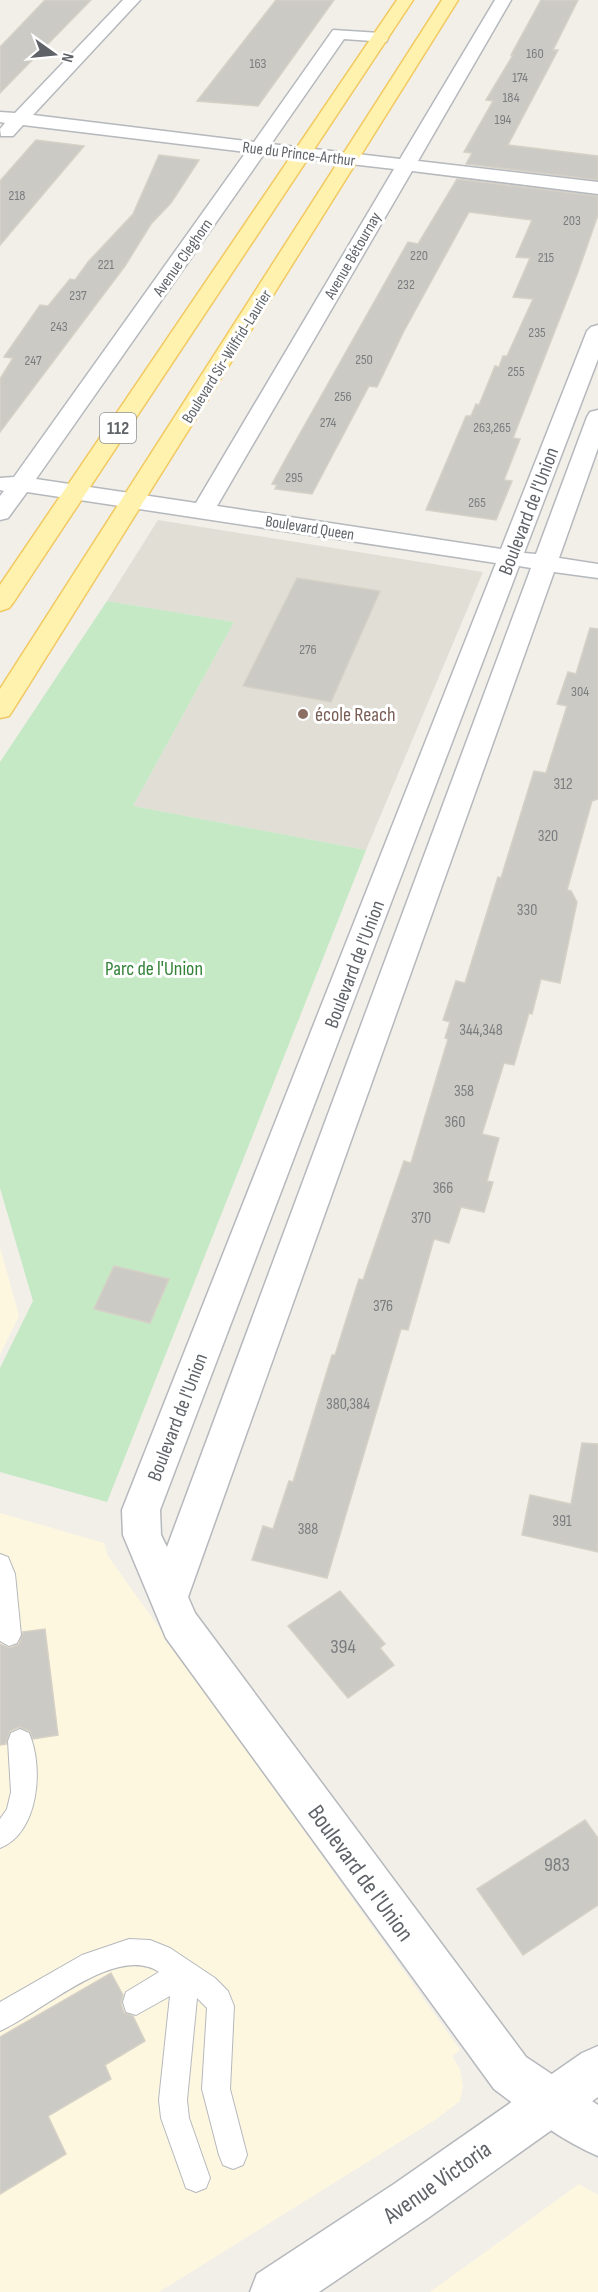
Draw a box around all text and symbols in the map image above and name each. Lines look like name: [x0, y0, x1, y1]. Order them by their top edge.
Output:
north arrow: [24, 24, 84, 84]
house number: 160: [526, 45, 544, 62]
text: N: [57, 51, 77, 64]
house number: 163: [250, 55, 267, 72]
house number: 174: [512, 69, 528, 86]
house number: 184: [502, 89, 520, 106]
house number: 194: [495, 111, 512, 128]
street label: Rue du Prince-Arthur: [241, 138, 357, 171]
house number: 218: [9, 187, 25, 204]
street label: Avenue Bétournay: [320, 209, 386, 303]
house number: 203: [563, 212, 581, 229]
street label: Avenue Cleghorn: [149, 215, 217, 301]
house number: 220: [410, 247, 428, 264]
house number: 215: [538, 249, 555, 266]
house number: 221: [98, 256, 114, 273]
house number: 232: [397, 276, 415, 293]
street label: Boulevard Sir-Wilfrid-Laurier: [178, 286, 276, 427]
house number: 237: [69, 287, 87, 304]
house number: 243: [50, 318, 68, 335]
house number: 235: [528, 324, 546, 341]
house number: 250: [355, 351, 373, 368]
house number: 247: [24, 352, 42, 369]
house number: 255: [508, 363, 525, 380]
house number: 256: [334, 388, 352, 405]
road number: 112: [100, 413, 136, 443]
house number: 274: [320, 414, 336, 431]
house number: 263,265: [473, 419, 511, 436]
street label: Boulevard de l'Union: [494, 444, 564, 579]
house number: 295: [285, 469, 303, 486]
house number: 265: [468, 494, 486, 511]
street label: Boulevard Queen: [264, 512, 356, 545]
house number: 276: [299, 641, 317, 658]
house number: 304: [571, 683, 589, 700]
place label: école Reach: [315, 703, 396, 727]
marker: école Reach: [296, 707, 310, 721]
house number: 312: [553, 775, 573, 794]
house number: 320: [538, 827, 558, 846]
street label: Boulevard de l'Union: [320, 897, 390, 1032]
house number: 330: [517, 901, 537, 920]
park label: Parc de l'Union: [105, 957, 203, 981]
house number: 344,348: [459, 1021, 503, 1040]
house number: 358: [454, 1082, 474, 1101]
house number: 360: [445, 1113, 465, 1132]
house number: 366: [433, 1179, 453, 1198]
house number: 370: [411, 1209, 431, 1228]
house number: 376: [373, 1297, 393, 1316]
street label: Boulevard de l'Union: [143, 1350, 213, 1485]
house number: 380,384: [326, 1395, 370, 1414]
house number: 391: [552, 1512, 572, 1531]
house number: 388: [298, 1520, 318, 1539]
house number: 394: [330, 1635, 356, 1659]
street label: Boulevard de l'Union: [301, 1799, 420, 1947]
house number: 983: [544, 1853, 570, 1877]
street label: Avenue Victoria: [377, 2135, 497, 2231]

